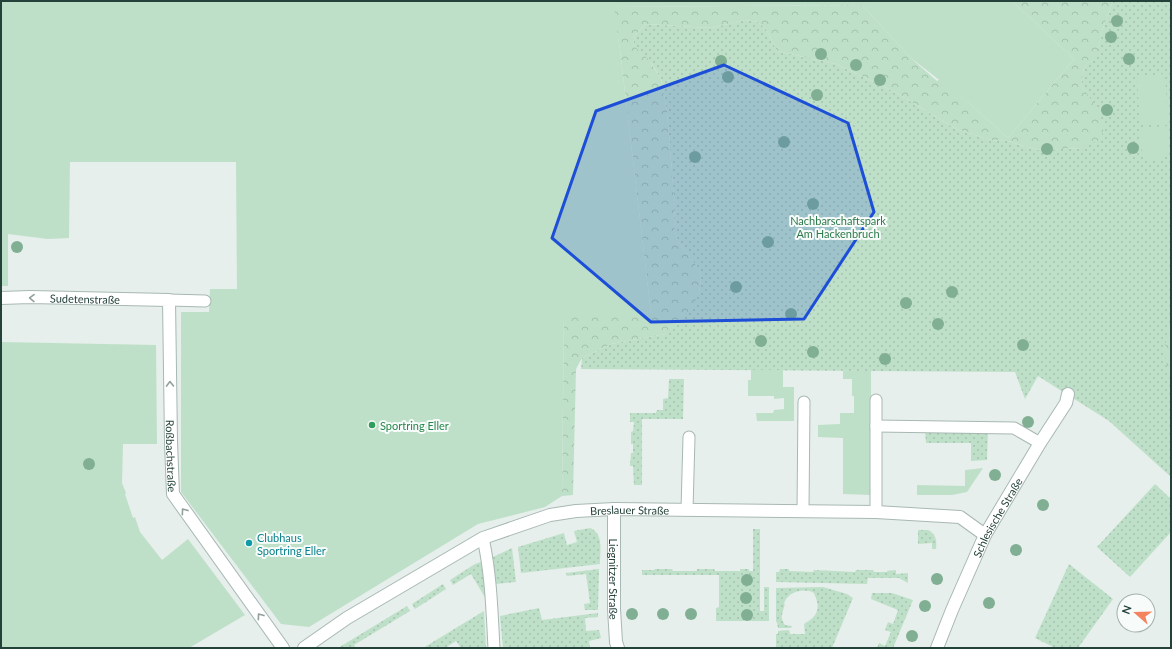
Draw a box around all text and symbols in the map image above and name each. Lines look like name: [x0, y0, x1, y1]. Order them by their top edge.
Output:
park label: Nachbarschaftspark Am Hackenbruch: [790, 214, 886, 240]
street label: Sudetenstraße: [50, 291, 120, 305]
one-way arrow: [29, 294, 35, 302]
one-way arrow: [166, 381, 174, 387]
place label: Sportring Eller: [380, 419, 449, 432]
street label: Roßbachstraße: [164, 420, 179, 493]
marker: Sportring Eller: [367, 420, 377, 430]
street label: Schlesische Straße: [970, 475, 1024, 559]
street label: Breslauer Straße: [590, 502, 669, 517]
one-way arrow: [182, 508, 189, 515]
place label: Clubhaus Sportring Eller: [257, 531, 326, 557]
marker: Clubhaus Sportring Eller: [244, 538, 254, 548]
street label: Liegnitzer Straße: [607, 538, 621, 620]
north arrow: [1116, 593, 1156, 633]
text: N: [1119, 603, 1134, 616]
one-way arrow: [258, 614, 265, 621]

